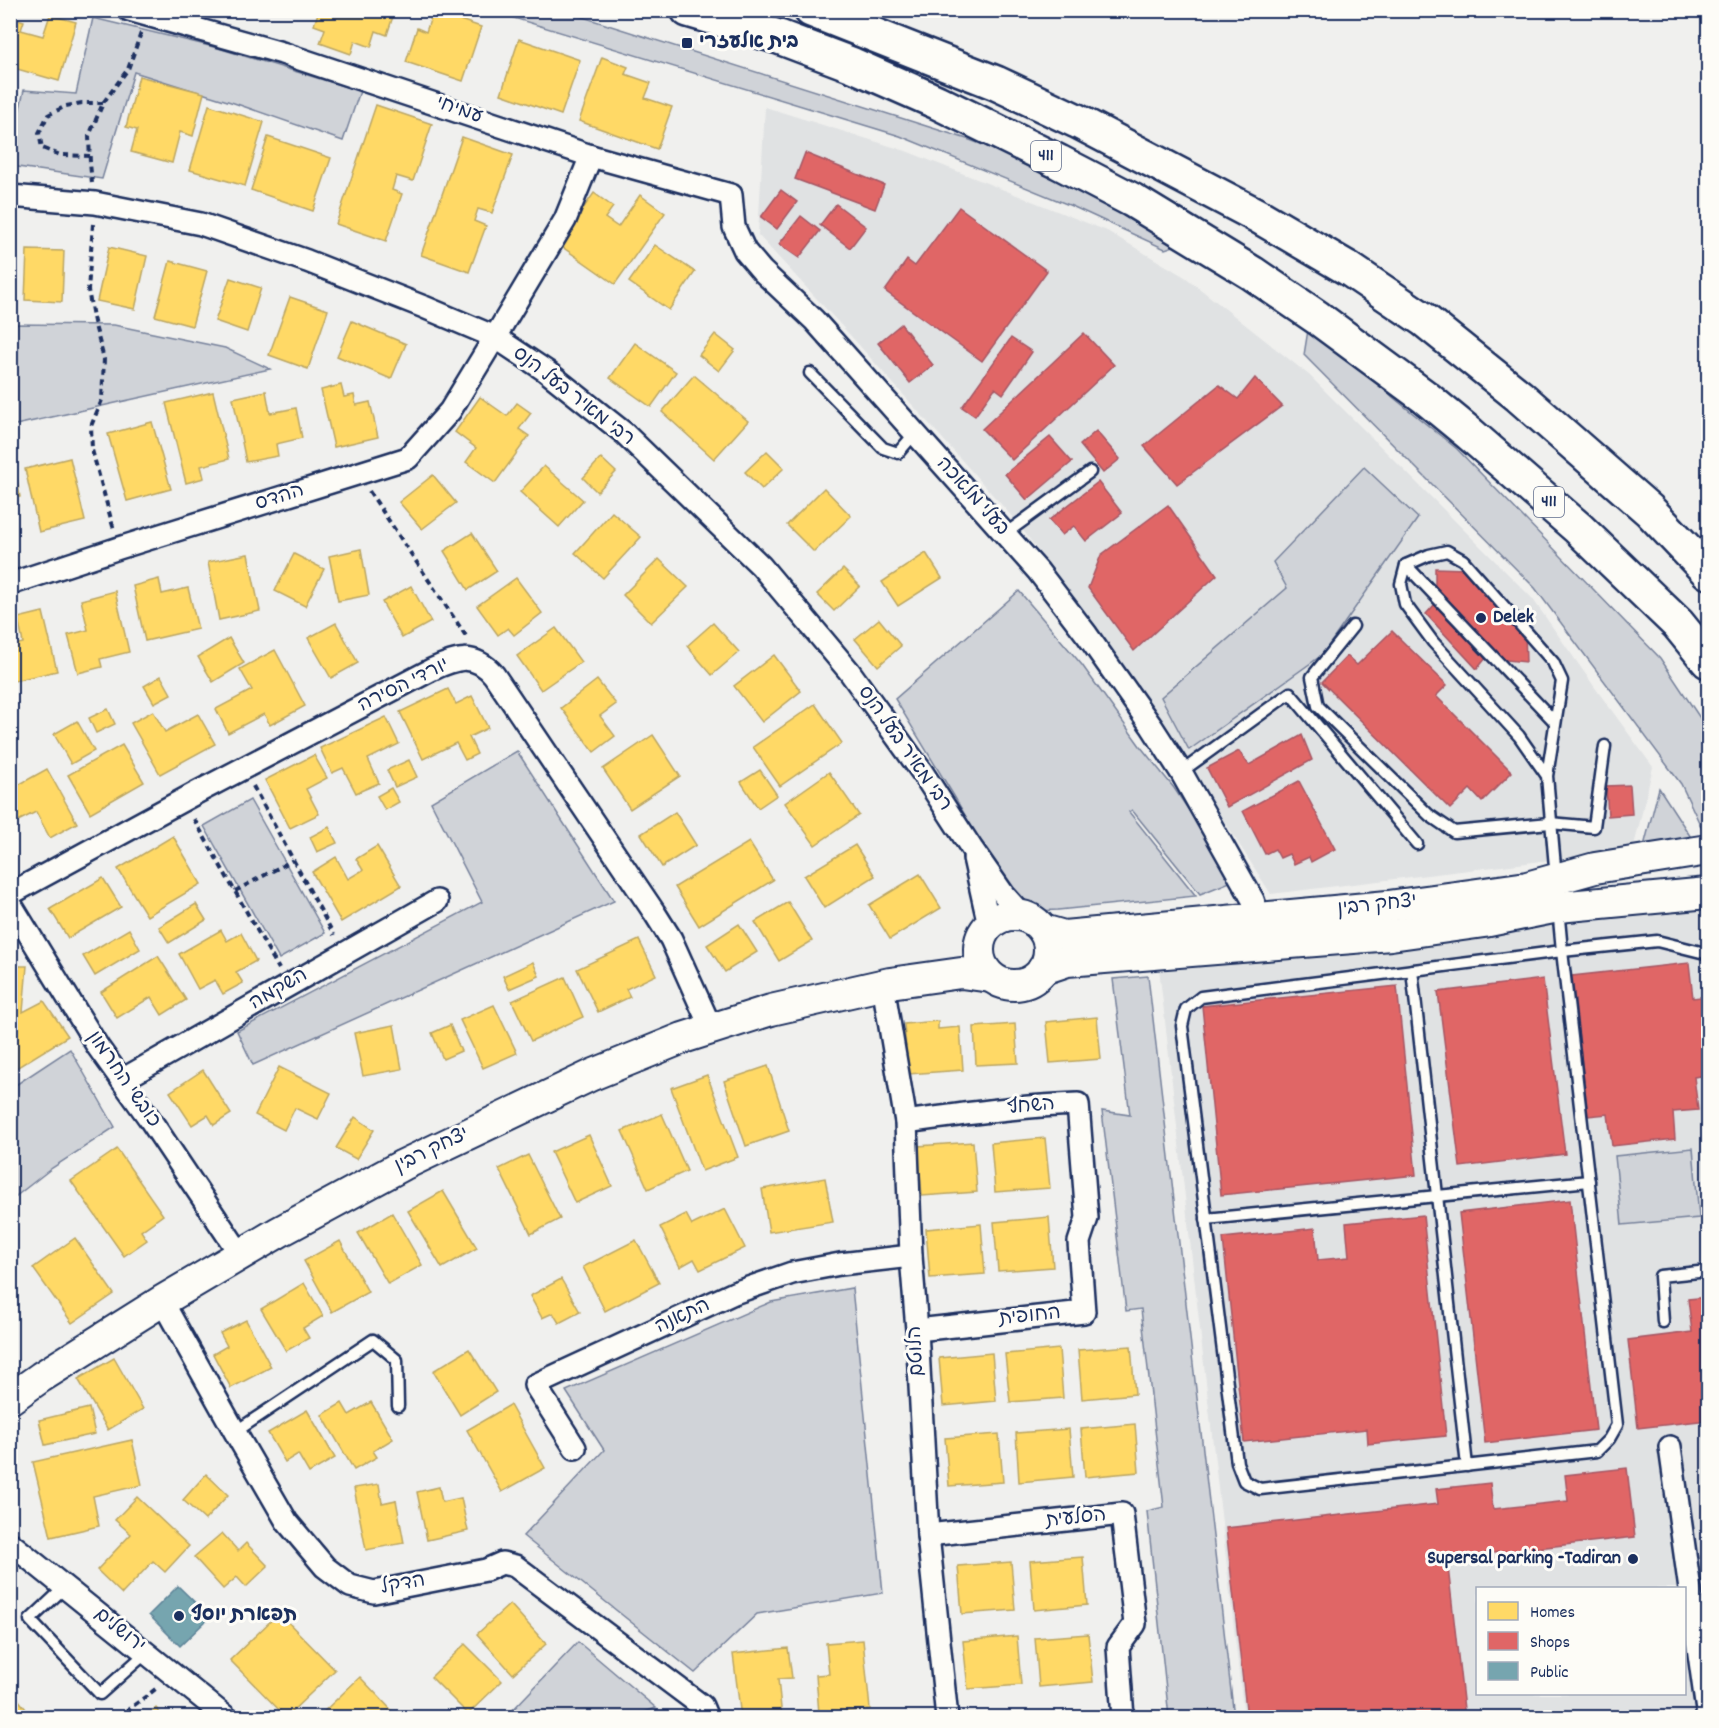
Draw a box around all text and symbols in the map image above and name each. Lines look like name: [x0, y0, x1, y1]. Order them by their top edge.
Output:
place label: בית אלעזרי: [699, 29, 799, 57]
marker: בית אלעזרי: [680, 36, 694, 50]
street label: עמיחי: [432, 90, 486, 132]
road number: 411: [1031, 141, 1061, 171]
street label: רבי מאיר בעל הנס: [506, 341, 640, 453]
street label: בעלי מלאכה: [929, 451, 1015, 543]
street label: ההדס: [252, 477, 308, 519]
road number: 411: [1534, 487, 1564, 517]
place label: Delek: [1493, 604, 1534, 632]
marker: Delek: [1474, 611, 1488, 625]
street label: יורדי הסירה: [354, 652, 454, 720]
street label: רבי מאיר בעל הנס: [850, 680, 958, 818]
street label: יצחק רבין: [1336, 888, 1418, 924]
street label: השקמה: [245, 962, 313, 1018]
street label: כובשי החרמון: [79, 1026, 167, 1134]
street label: השחף: [1006, 1091, 1056, 1123]
street label: יצחק רבין: [390, 1121, 474, 1181]
street label: התאנה: [651, 1292, 715, 1342]
street label: החופית: [997, 1300, 1062, 1334]
street label: הלוטם: [902, 1325, 932, 1377]
street label: הסלעית: [1043, 1502, 1108, 1536]
place label: Supersal parking -Tadiran: [1427, 1545, 1621, 1573]
marker: Supersal parking -Tadiran: [1626, 1552, 1640, 1566]
street label: הדקל: [378, 1567, 428, 1603]
legend: [1476, 1587, 1686, 1695]
text: Homes: [1530, 1601, 1575, 1626]
street label: ירושלים: [87, 1602, 151, 1660]
place label: תפארת יוסף: [191, 1602, 297, 1630]
marker: תפארת יוסף: [172, 1609, 186, 1623]
text: Shops: [1530, 1631, 1570, 1656]
text: Public: [1530, 1661, 1569, 1686]

